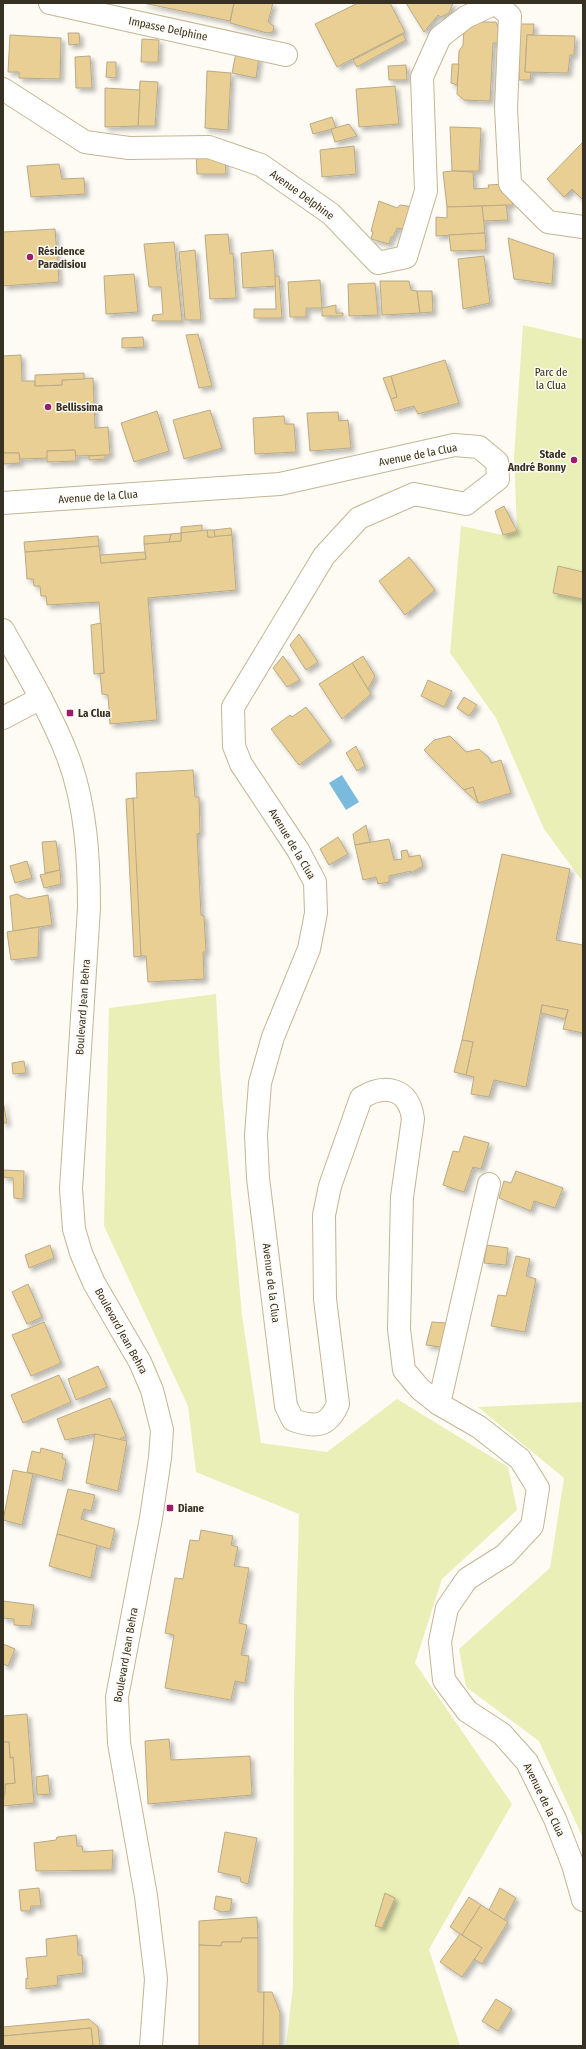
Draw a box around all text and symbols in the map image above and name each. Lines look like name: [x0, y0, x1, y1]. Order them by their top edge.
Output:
street label: Impasse Delphine: [127, 14, 209, 44]
street label: Avenue Delphine: [267, 167, 337, 223]
place label: Résidence Paradisiou: [38, 245, 86, 271]
marker: Résidence Paradisiou: [25, 252, 35, 262]
park label: Parc de la Clua: [535, 366, 567, 392]
place label: Bellissima: [56, 401, 103, 414]
marker: Bellissima: [43, 402, 53, 412]
street label: Avenue de la Clua: [378, 441, 458, 469]
place label: Stade André Bonny: [507, 448, 567, 474]
marker: Stade André Bonny: [569, 455, 579, 465]
street label: Avenue de la Clua: [58, 488, 138, 506]
place label: La Clua: [78, 707, 111, 720]
marker: La Clua: [65, 708, 75, 718]
street label: Avenue de la Clua: [266, 806, 318, 882]
street label: Boulevard Jean Behra: [73, 959, 93, 1055]
street label: Avenue de la Clua: [260, 1243, 282, 1323]
street label: Boulevard Jean Behra: [92, 1286, 150, 1376]
place label: Diane: [178, 1502, 205, 1515]
marker: Diane: [165, 1503, 175, 1513]
street label: Boulevard Jean Behra: [111, 1607, 141, 1703]
street label: Avenue de la Clua: [521, 1761, 567, 1839]

